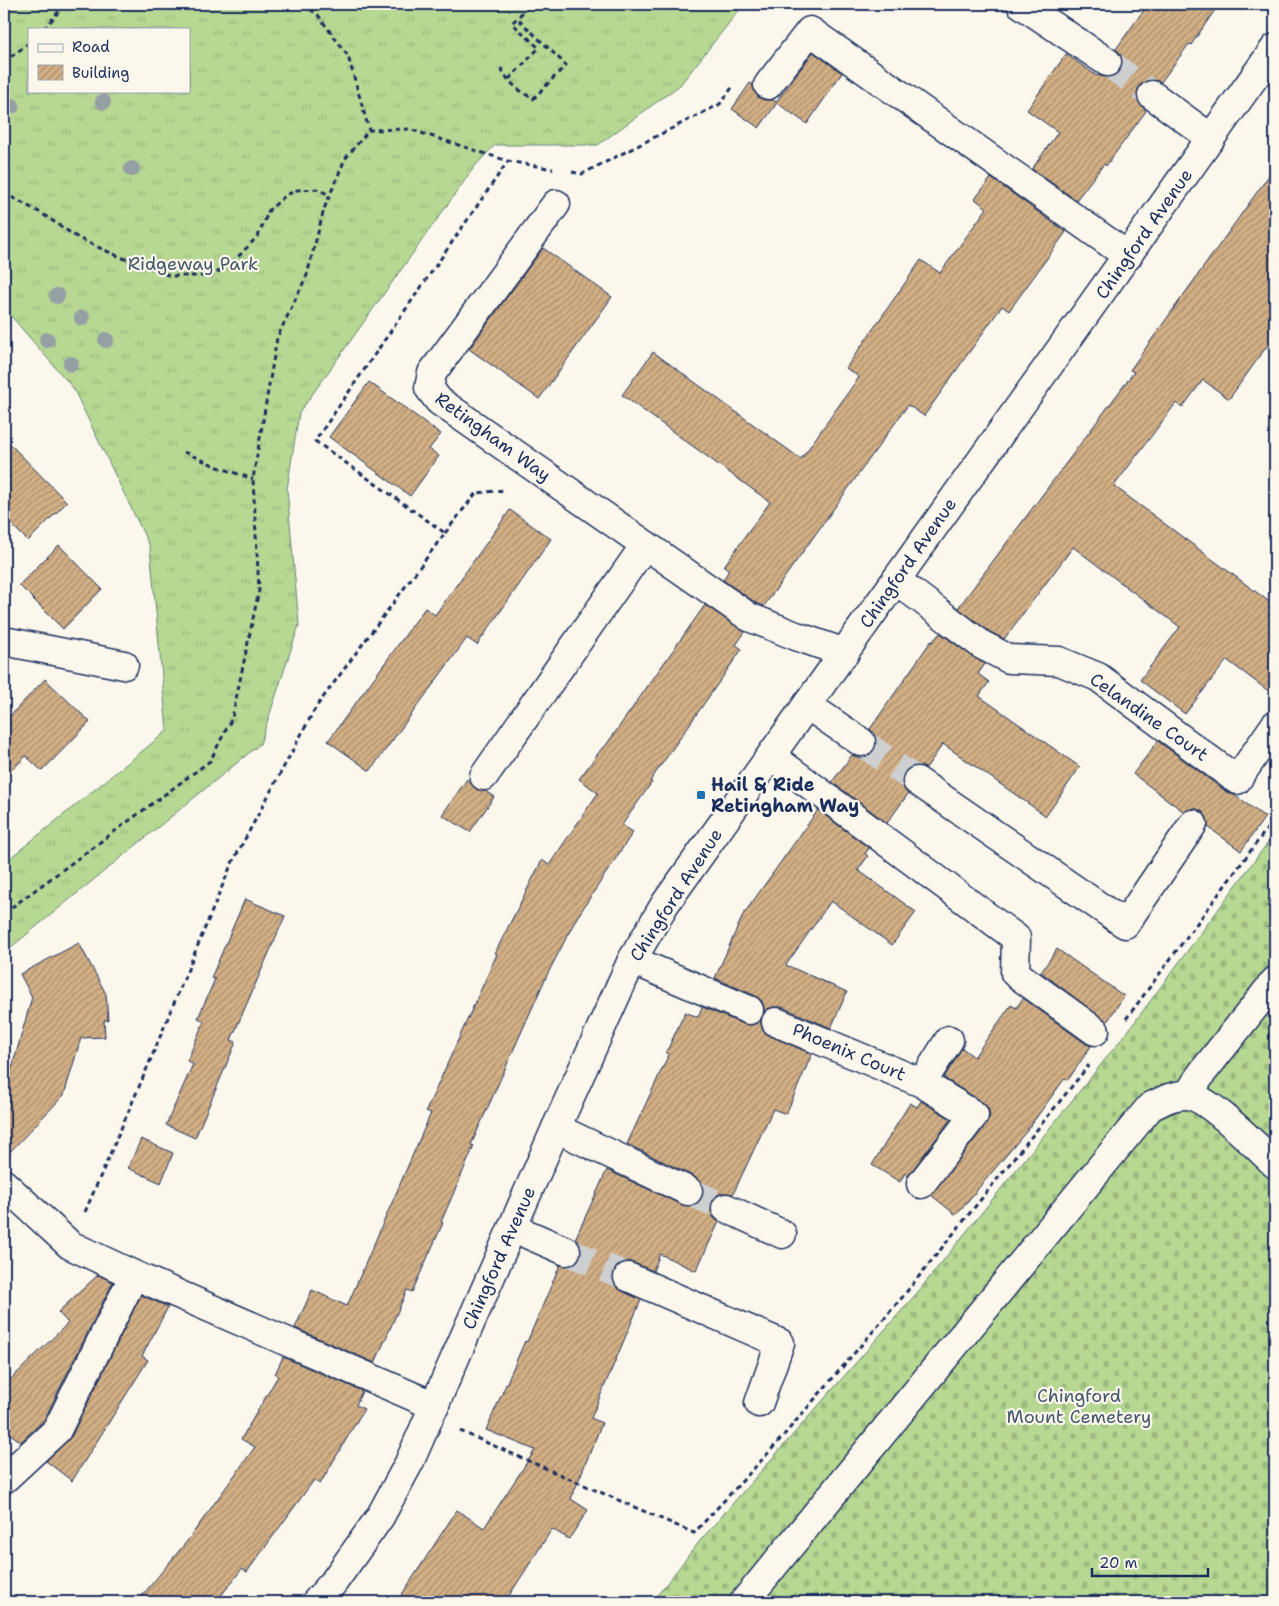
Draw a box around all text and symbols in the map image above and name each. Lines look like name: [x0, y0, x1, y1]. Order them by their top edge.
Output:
legend: [28, 28, 190, 92]
text: Road: [72, 37, 110, 57]
text: Building: [72, 63, 129, 83]
street label: Chingford Avenue: [1090, 164, 1198, 304]
park label: Ridgeway Park: [128, 252, 258, 276]
street label: Retingham Way: [430, 387, 556, 487]
street label: Chingford Avenue: [854, 493, 962, 633]
street label: Celandine Court: [1085, 667, 1213, 767]
place label: Hail & Ride Retingham Way: [711, 773, 859, 818]
marker: Hail & Ride Retingham Way: [695, 789, 707, 801]
street label: Chingford Avenue: [624, 824, 728, 966]
street label: Phoenix Court: [789, 1017, 910, 1087]
street label: Chingford Avenue: [457, 1183, 541, 1333]
park label: Chingford Mount Cemetery: [1007, 1384, 1151, 1429]
scale bar: [1092, 1546, 1208, 1578]
text: 20 m: [1099, 1553, 1138, 1573]

